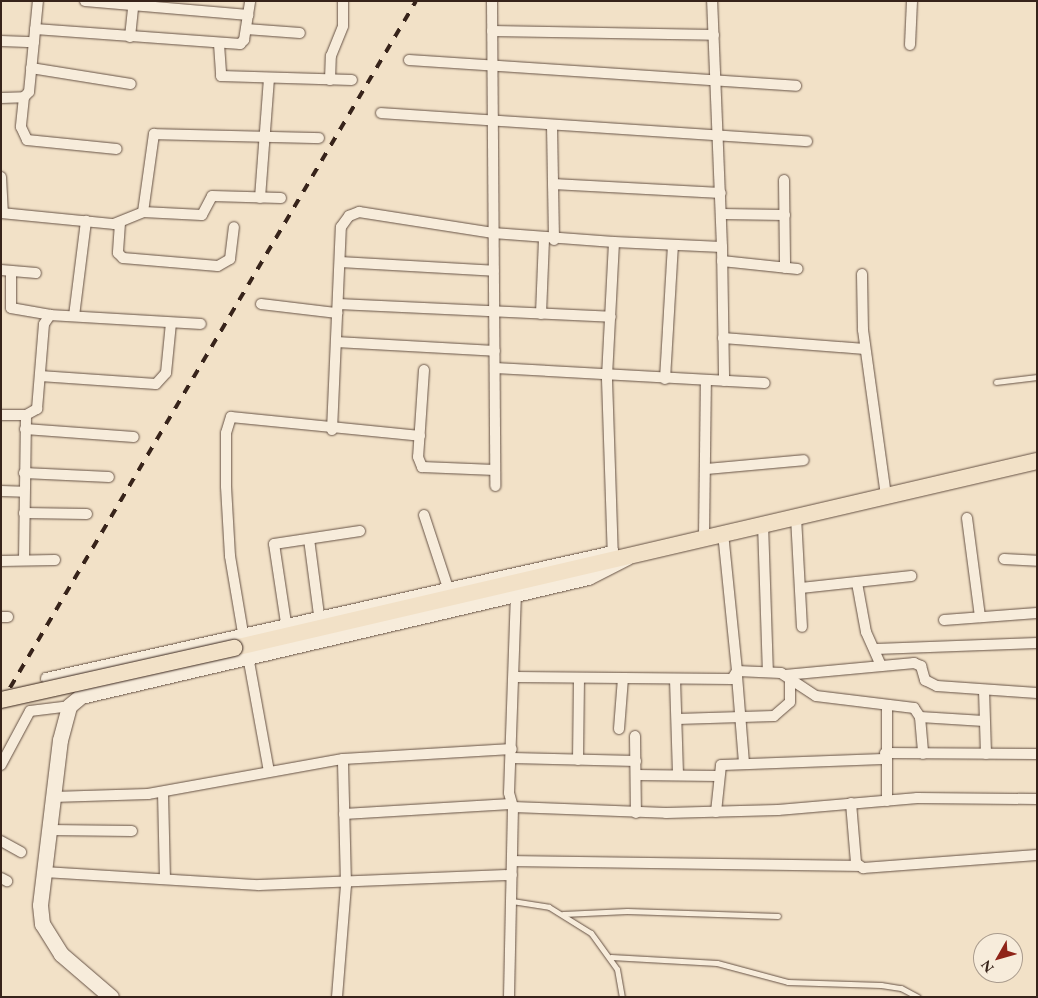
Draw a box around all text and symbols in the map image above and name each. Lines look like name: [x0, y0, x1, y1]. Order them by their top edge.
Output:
north arrow: [973, 933, 1023, 983]
text: N: [976, 957, 998, 977]

